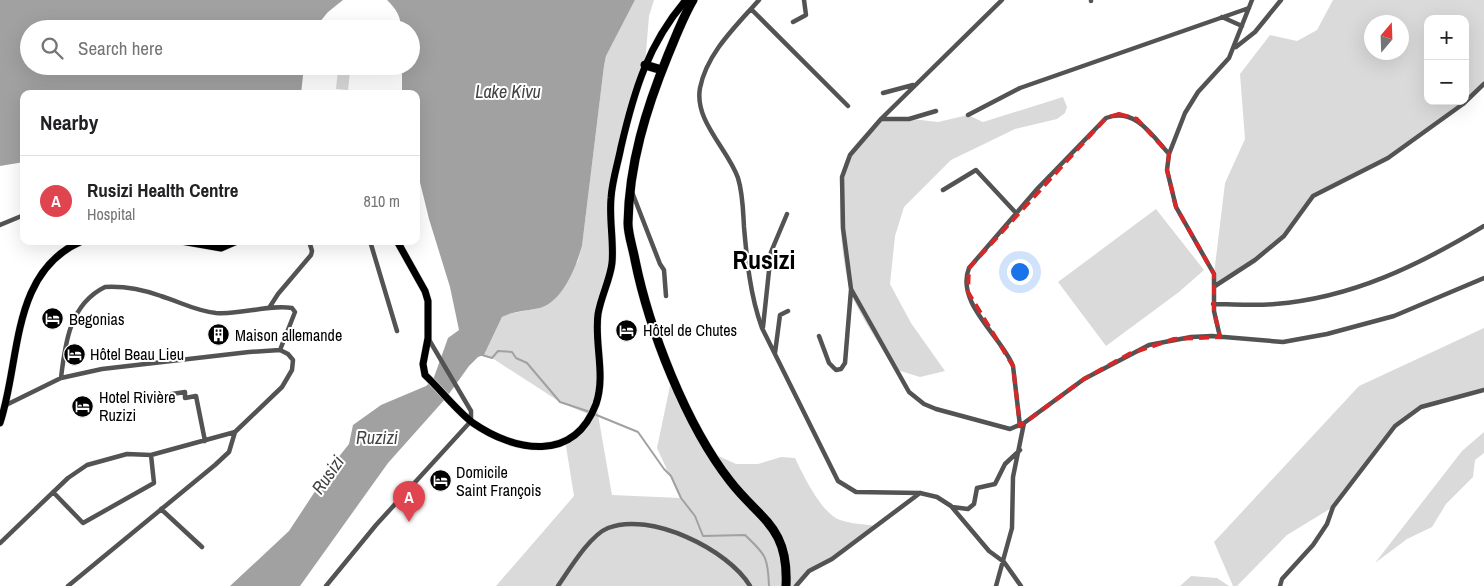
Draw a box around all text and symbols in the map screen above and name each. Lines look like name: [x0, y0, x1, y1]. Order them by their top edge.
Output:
north arrow: [1364, 15, 1409, 60]
map controls: [1424, 15, 1469, 105]
button: +: [1424, 15, 1469, 60]
search box: [20, 20, 420, 75]
icon: search: [38, 34, 66, 62]
text: Search here: [78, 35, 163, 61]
button: −: [1424, 60, 1469, 105]
water label: Lake Kivu: [475, 79, 541, 104]
text: Nearby: [40, 108, 98, 137]
text: Rusizi Health Centre: [87, 177, 239, 203]
text: A: [51, 190, 61, 212]
text: 810 m: [364, 190, 400, 212]
text: Hospital: [87, 203, 135, 225]
district label: Rusizi: [733, 242, 795, 277]
your location: [1007, 259, 1033, 285]
hotel icon: Begonias: [41, 307, 65, 331]
place label: Begonias: [69, 308, 124, 330]
hotel icon: Hôtel de Chutes: [615, 318, 639, 342]
place label: Hôtel de Chutes: [643, 319, 737, 341]
building icon: Maison allemande: [207, 323, 231, 347]
place label: Maison allemande: [235, 324, 342, 346]
hotel icon: Hôtel Beau Lieu: [62, 342, 86, 366]
place label: Hôtel Beau Lieu: [90, 343, 184, 365]
place label: Hotel Rivière Ruzizi: [99, 386, 176, 426]
hotel icon: Hotel Rivière Ruzizi: [71, 394, 95, 418]
water label: Ruzizi: [356, 425, 398, 450]
water label: Rusizi: [305, 450, 350, 499]
place label: Domicile Saint François: [456, 461, 541, 501]
hotel icon: Domicile Saint François: [428, 469, 452, 493]
pin: A: [393, 481, 425, 522]

